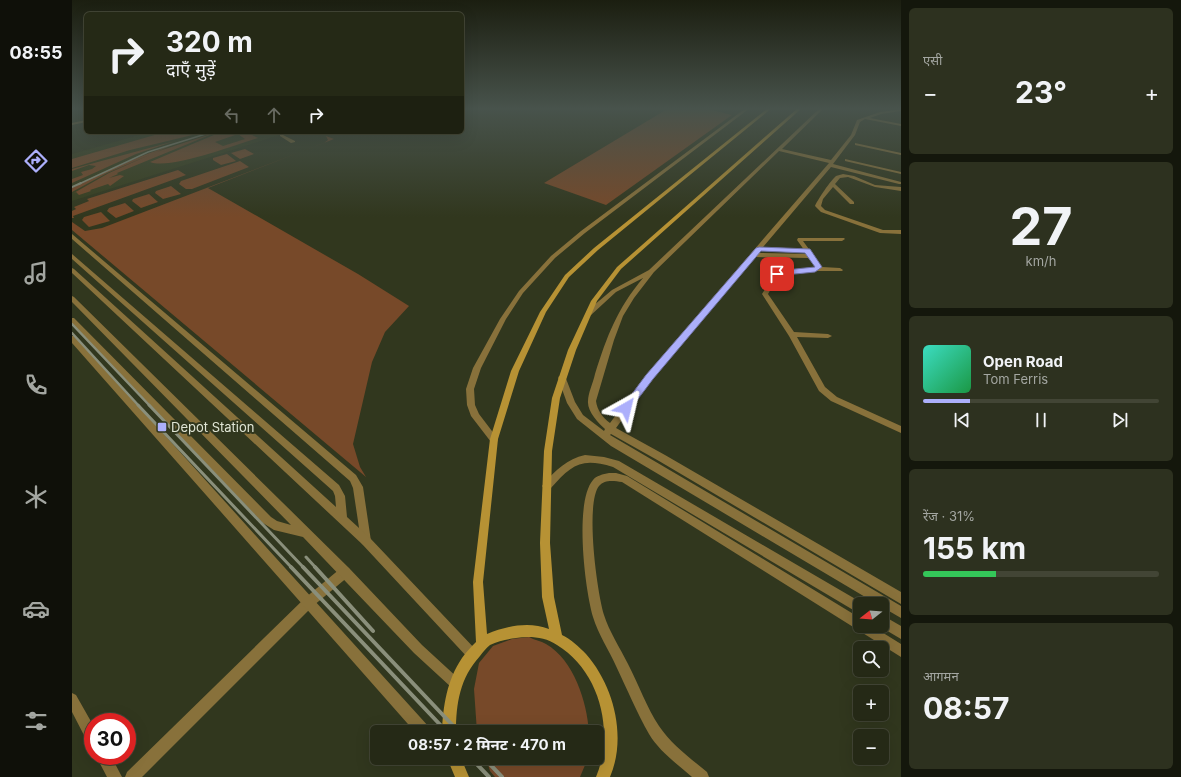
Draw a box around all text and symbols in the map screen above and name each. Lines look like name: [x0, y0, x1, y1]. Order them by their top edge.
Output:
text: 320 m: [166, 25, 253, 59]
icon: right: [100, 28, 152, 80]
text: 08:55: [10, 42, 62, 63]
text: एसी: [923, 52, 942, 68]
text: दाएँ मुड़ें: [166, 59, 216, 80]
text: 23°: [1015, 74, 1067, 110]
text: −: [923, 80, 938, 106]
text: +: [1144, 80, 1159, 106]
icon: left: [221, 104, 243, 126]
icon: ahead: [263, 104, 285, 126]
icon: right: [305, 104, 327, 126]
icon: directions: [22, 147, 50, 175]
text: 27: [1010, 195, 1073, 258]
text: km/h: [1026, 253, 1056, 269]
pin: [760, 257, 794, 291]
icon: music: [22, 259, 50, 287]
icon: arrive: [766, 263, 788, 285]
text: Open Road: [983, 352, 1063, 371]
icon: phone: [22, 371, 50, 399]
text: Tom Ferris: [983, 371, 1048, 387]
position arrow: [605, 387, 647, 429]
icon: previous: [951, 409, 973, 431]
icon: pause: [1030, 409, 1052, 431]
icon: next: [1109, 409, 1131, 431]
place label: Depot Station: [171, 419, 254, 435]
marker: Depot Station: [156, 421, 168, 433]
icon: climate: [22, 483, 50, 511]
text: रेंज · 31%: [923, 508, 975, 524]
text: 155 km: [923, 530, 1026, 566]
icon: car: [22, 595, 50, 623]
north arrow: [853, 597, 889, 633]
map controls: [853, 597, 889, 765]
button: search: [853, 641, 889, 677]
text: आगमन: [923, 668, 959, 684]
button: +: [853, 685, 889, 721]
text: 08:57: [923, 690, 1009, 726]
icon: filters: [22, 707, 50, 735]
speed limit sign: 30: [84, 713, 136, 765]
button: −: [853, 729, 889, 765]
text: 08:57 · 2 मिनट · 470 m: [408, 735, 566, 754]

